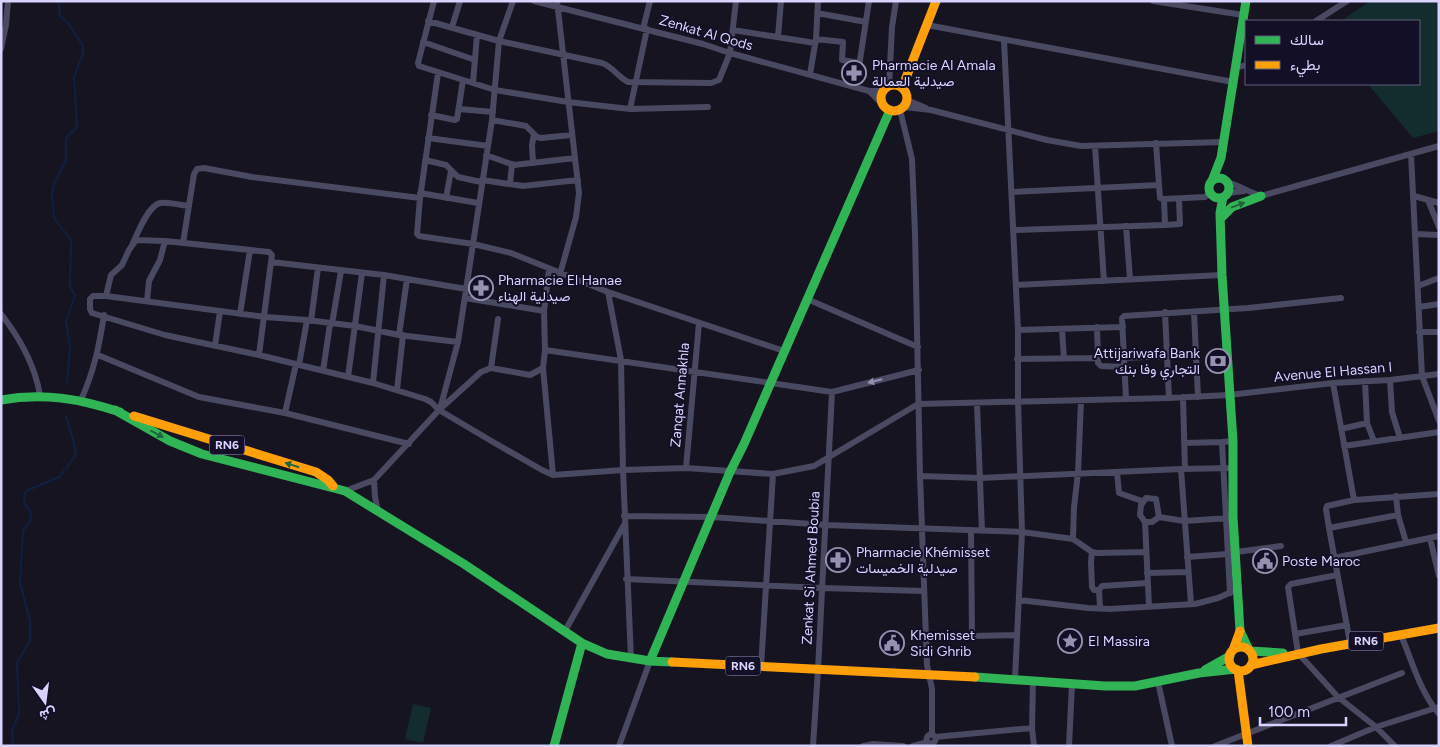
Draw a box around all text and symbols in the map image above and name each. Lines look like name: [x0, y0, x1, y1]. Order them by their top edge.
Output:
street label: Zenkat Al Qods: [657, 11, 755, 55]
legend: [1245, 20, 1420, 85]
text: سالك: [1290, 31, 1324, 49]
text: بطيء: [1290, 56, 1320, 78]
place label: Pharmacie Al Amala صيدلية العمالة: [872, 57, 996, 90]
pharmacy icon: Pharmacie Al Amala صيدلية العمالة: [841, 60, 867, 86]
one-way arrow: [1231, 201, 1246, 208]
place label: Pharmacie El Hanae صيدلية الهناء: [498, 272, 622, 305]
pharmacy icon: Pharmacie El Hanae صيدلية الهناء: [468, 275, 494, 301]
street label: Zanqat Annakhla: [667, 342, 693, 448]
place label: Attijariwafa Bank التجاري وفا بنك: [1094, 345, 1200, 381]
bank icon: Attijariwafa Bank التجاري وفا بنك: [1205, 348, 1231, 374]
street label: Avenue El Hassan I: [1273, 358, 1393, 386]
one-way arrow: [868, 377, 883, 385]
one-way arrow: [150, 430, 165, 438]
road number: RN6: [210, 436, 244, 454]
one-way arrow: [285, 460, 300, 468]
street label: Zenkat Si Ahmed Boubia: [798, 491, 824, 645]
place label: Pharmacie Khémisset صيدلية الخميسات: [856, 544, 990, 577]
pharmacy icon: Pharmacie Khémisset صيدلية الخميسات: [825, 547, 851, 573]
public building icon: Poste Maroc: [1252, 548, 1278, 574]
place label: Poste Maroc: [1282, 553, 1361, 570]
place label: Khemisset Sidi Ghrib: [910, 627, 975, 660]
place icon: El Massira: [1057, 628, 1083, 654]
public building icon: Khemisset Sidi Ghrib: [879, 630, 905, 656]
road number: RN6: [1348, 631, 1384, 650]
place label: El Massira: [1088, 633, 1150, 650]
road number: RN6: [726, 656, 760, 676]
north arrow: [20, 677, 70, 727]
scale bar: [1260, 694, 1346, 726]
text: 100 m: [1268, 703, 1310, 721]
text: ش: [38, 704, 58, 724]

